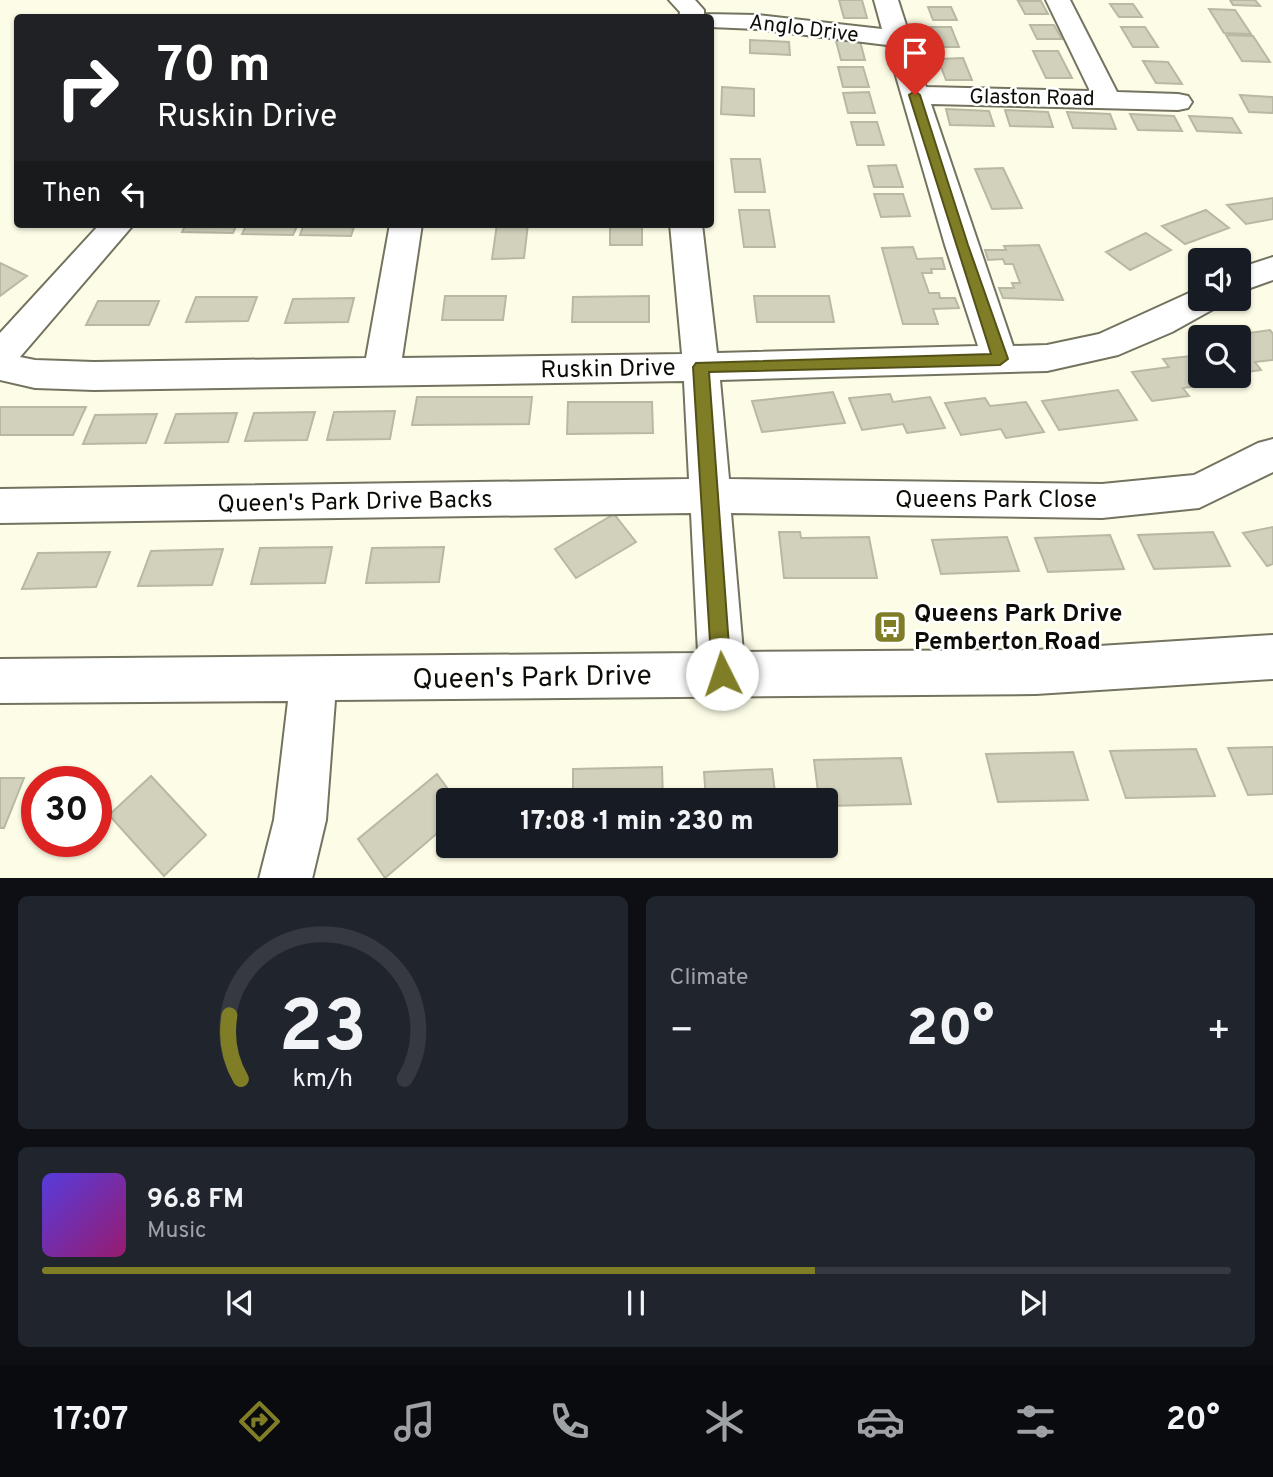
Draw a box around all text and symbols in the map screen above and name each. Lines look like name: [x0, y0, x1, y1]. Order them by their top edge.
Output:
street label: Anglo Drive: [748, 9, 860, 50]
pin: [885, 23, 945, 95]
icon: arrive: [896, 34, 934, 72]
text: 70 m: [157, 37, 271, 99]
icon: right: [42, 42, 133, 133]
street label: Glaston Road: [969, 84, 1095, 113]
text: Ruskin Drive: [157, 98, 337, 138]
icon: left: [115, 175, 153, 213]
text: Then: [42, 178, 101, 211]
map controls: [1188, 248, 1251, 388]
button: sound: [1188, 248, 1251, 311]
button: search: [1188, 325, 1251, 388]
street label: Ruskin Drive: [540, 354, 676, 386]
street label: Queen's Park Drive Backs: [217, 486, 493, 520]
street label: Queens Park Close: [895, 486, 1097, 516]
place label: Queens Park Drive Pemberton Road: [914, 600, 1122, 658]
bus stop icon: Queens Park Drive Pemberton Road: [871, 608, 909, 646]
position arrow: [685, 637, 759, 711]
street label: Queen's Park Drive: [412, 659, 652, 699]
speed limit sign: 30: [21, 766, 112, 857]
text: 17:08 · 1 min · 230 m: [520, 806, 754, 839]
text: Climate: [670, 964, 748, 993]
text: 23: [279, 985, 367, 1077]
text: 20°: [906, 998, 994, 1064]
text: −: [670, 1008, 694, 1057]
text: +: [1206, 1008, 1231, 1057]
text: km/h: [292, 1063, 353, 1095]
text: 96.8 FM: [147, 1184, 244, 1217]
text: Music: [147, 1217, 207, 1246]
icon: previous: [221, 1284, 259, 1322]
icon: pause: [617, 1284, 655, 1322]
icon: next: [1014, 1284, 1052, 1322]
icon: directions: [235, 1397, 284, 1446]
icon: music: [390, 1397, 439, 1446]
icon: phone: [545, 1397, 594, 1446]
icon: climate: [700, 1397, 749, 1446]
icon: car: [856, 1397, 905, 1446]
icon: filters: [1011, 1397, 1060, 1446]
text: 17:07: [53, 1401, 128, 1441]
text: 20°: [1166, 1401, 1220, 1441]

